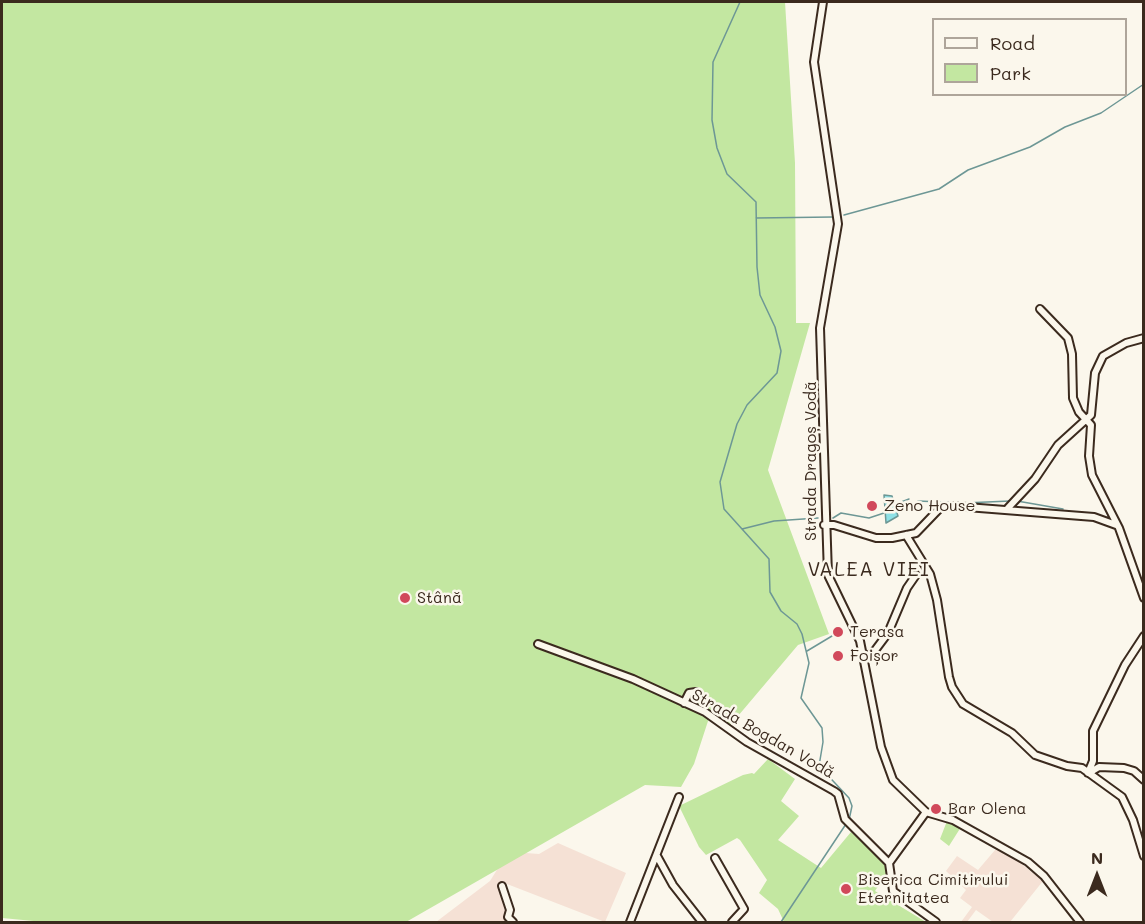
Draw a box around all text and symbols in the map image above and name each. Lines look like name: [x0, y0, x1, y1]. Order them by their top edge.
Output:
legend: [932, 18, 1127, 96]
text: Road: [990, 31, 1035, 55]
text: Park: [990, 61, 1031, 85]
street label: Strada Dragoș Vodă: [801, 381, 821, 541]
place label: Zeno House: [884, 496, 975, 516]
marker: Zeno House: [865, 499, 879, 513]
district label: VALEA VIEI: [808, 558, 930, 582]
place label: Stână: [417, 588, 462, 608]
marker: Stână: [398, 591, 412, 605]
place label: Terasa: [850, 622, 905, 642]
marker: Terasa: [831, 625, 845, 639]
place label: Foișor: [850, 646, 899, 666]
marker: Foișor: [831, 649, 845, 663]
street label: Strada Bogdan Vodă: [688, 685, 838, 783]
place label: Bar Olena: [948, 799, 1026, 819]
marker: Bar Olena: [929, 802, 943, 816]
north arrow: [1067, 846, 1127, 906]
text: N: [1091, 847, 1103, 868]
place label: Biserica Cimitirului Eternitatea: [858, 870, 1008, 908]
marker: Biserica Cimitirului Eternitatea: [839, 882, 853, 896]

